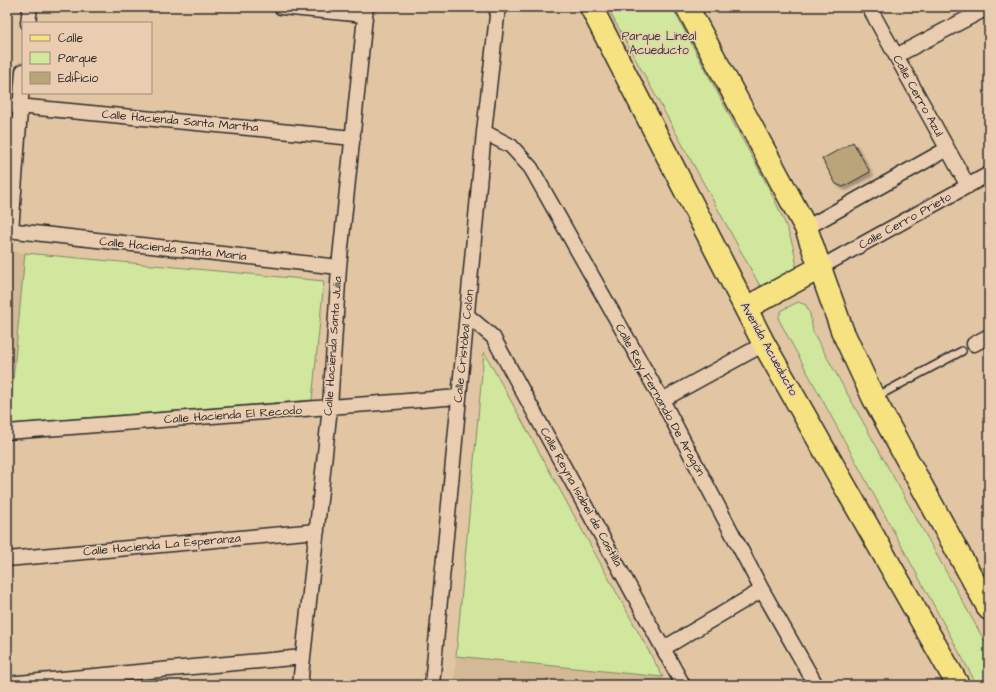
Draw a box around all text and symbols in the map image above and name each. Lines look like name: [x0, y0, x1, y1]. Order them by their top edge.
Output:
legend: [22, 22, 152, 94]
park label: Parque Lineal Acueducto: [622, 28, 696, 59]
text: Calle: [58, 30, 83, 47]
text: Parque: [58, 50, 98, 67]
street label: Calle Cerro Azul: [888, 52, 948, 140]
text: Edificio: [58, 70, 98, 87]
street label: Calle Hacienda Santa Martha: [101, 106, 259, 136]
street label: Calle Cerro Prieto: [856, 188, 955, 254]
street label: Calle Hacienda Santa María: [98, 233, 248, 265]
street label: Calle Hacienda Santa Julia: [320, 276, 346, 416]
street label: Calle Cristóbal Colón: [450, 289, 478, 403]
street label: Avenida Acueducto: [736, 299, 802, 399]
street label: Calle Rey Fernando De Aragón: [610, 321, 709, 480]
street label: Calle Hacienda El Recodo: [164, 402, 303, 428]
street label: Calle Reyna Isabel de Castilla: [535, 424, 626, 570]
street label: Calle Hacienda La Esperanza: [82, 530, 242, 560]

